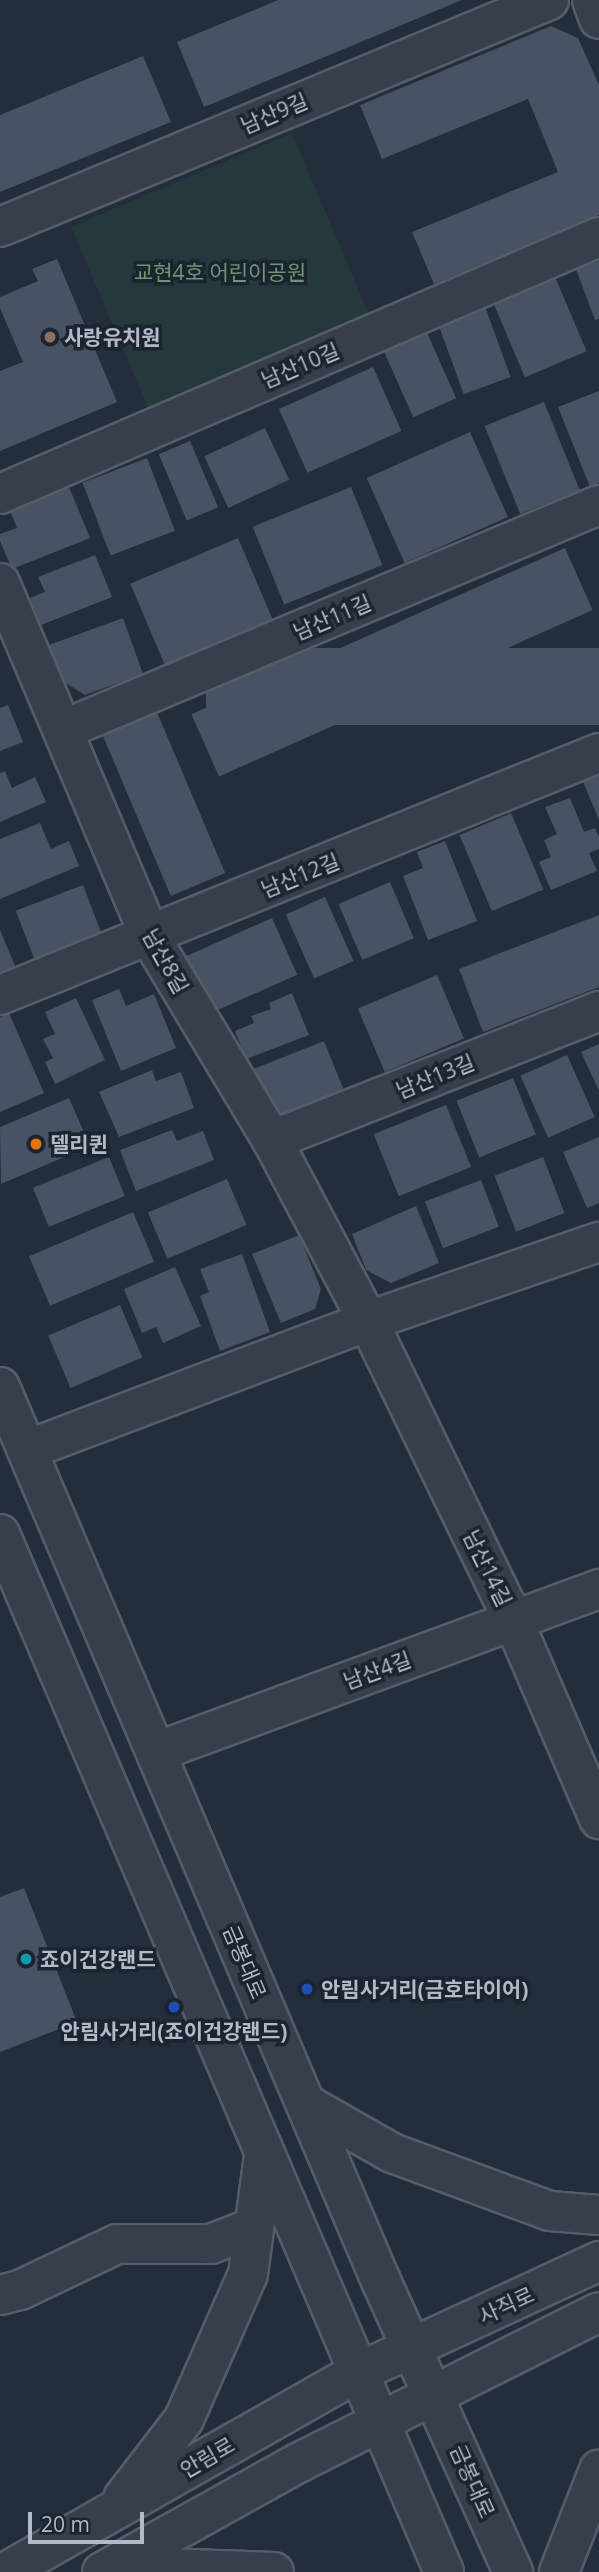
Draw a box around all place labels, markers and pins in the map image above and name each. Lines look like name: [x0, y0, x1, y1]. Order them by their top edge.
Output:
place label: 사랑유치원: [64, 324, 161, 350]
marker: 사랑유치원: [42, 329, 58, 345]
place label: 델리퀸: [50, 1131, 108, 1157]
marker: 델리퀸: [28, 1136, 44, 1152]
place label: 죠이건강랜드: [40, 1946, 156, 1972]
marker: 죠이건강랜드: [18, 1951, 34, 1967]
place label: 안림사거리(금호타이어): [321, 1976, 528, 2002]
marker: 안림사거리(금호타이어): [299, 1981, 315, 1997]
marker: 안림사거리(죠이건강랜드): [166, 1999, 182, 2015]
place label: 안림사거리(죠이건강랜드): [61, 2018, 287, 2044]

